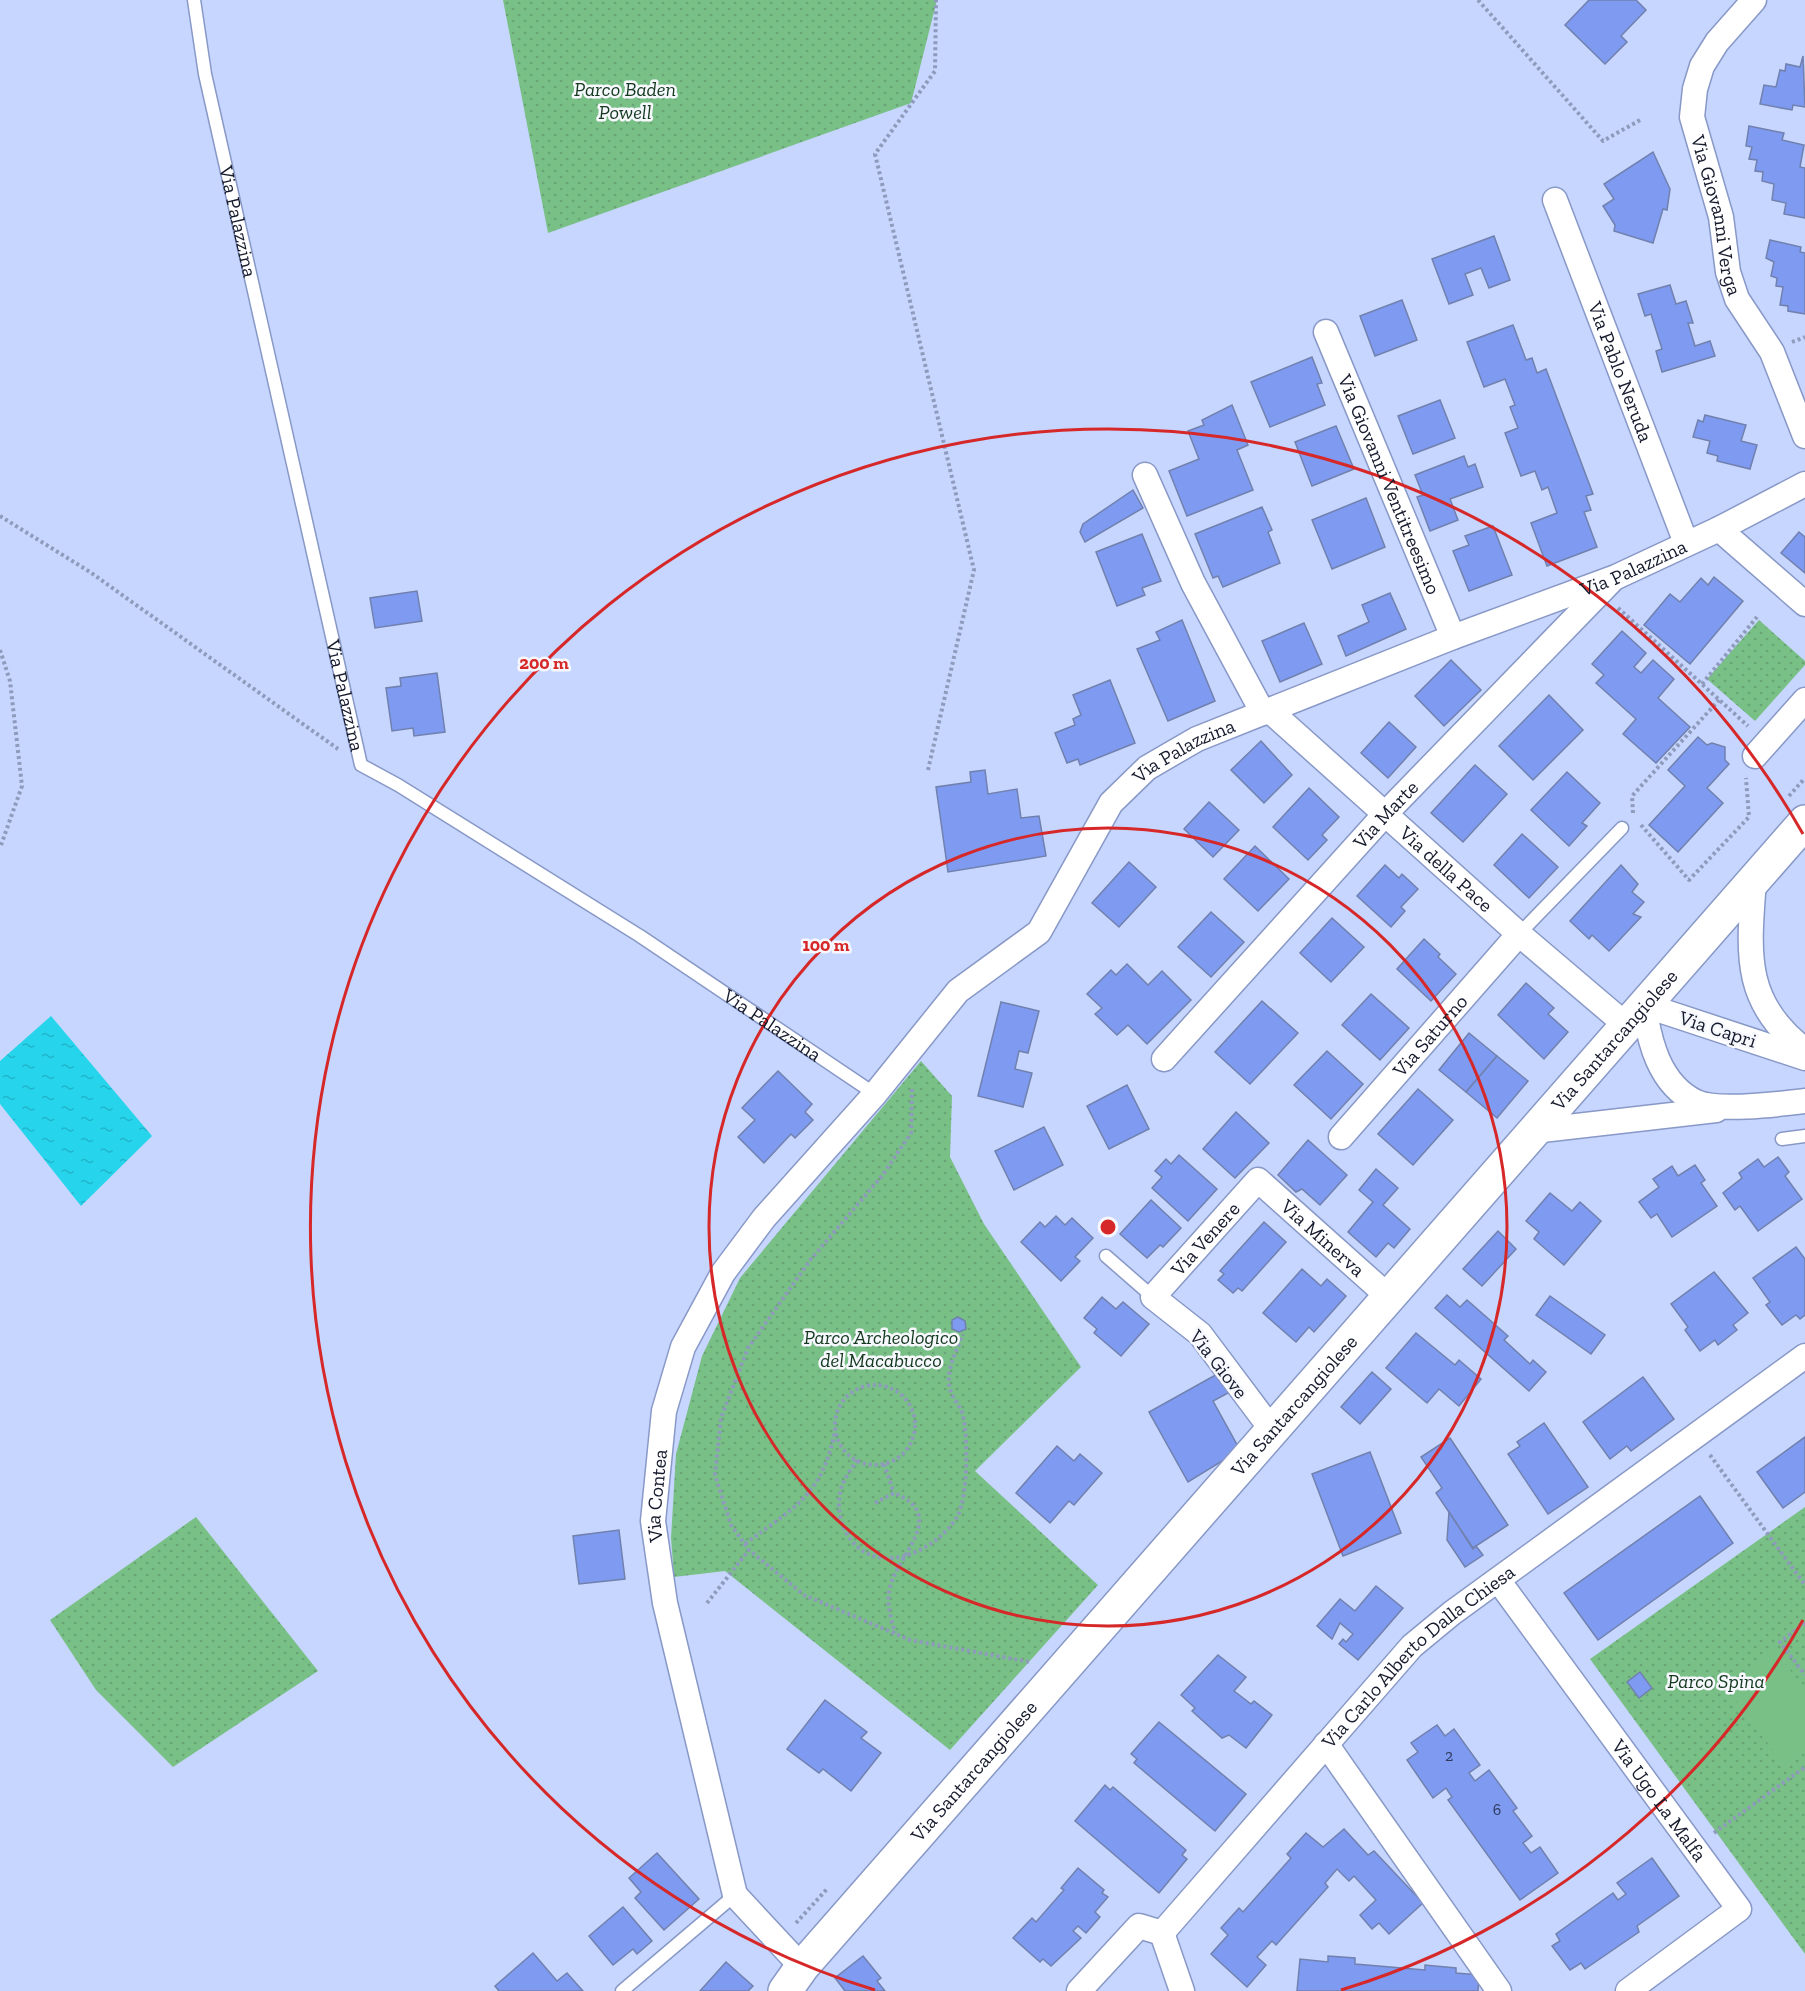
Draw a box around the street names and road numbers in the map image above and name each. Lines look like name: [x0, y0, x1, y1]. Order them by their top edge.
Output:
street label: Via Giovanni Verga: [1686, 131, 1747, 299]
street label: Via Palazzina: [214, 162, 263, 280]
street label: Via Pablo Neruda: [1583, 297, 1658, 446]
street label: Via Giovanni Ventitreesimo: [1333, 370, 1446, 598]
street label: Via Palazzina: [1576, 534, 1691, 601]
street label: Via Palazzina: [321, 636, 370, 754]
street label: Via Palazzina: [1126, 713, 1239, 789]
street label: Via Marte: [1347, 775, 1423, 854]
street label: Via della Pace: [1394, 820, 1498, 917]
street label: Via Santarcangiolese: [1545, 964, 1682, 1116]
street label: Via Palazzina: [718, 983, 827, 1067]
street label: Via Saturno: [1387, 989, 1472, 1082]
street label: Via Capri: [1675, 1005, 1760, 1053]
street label: Via Minerva: [1275, 1193, 1370, 1282]
street label: Via Venere: [1165, 1197, 1245, 1282]
street label: Via Giove: [1184, 1324, 1253, 1403]
street label: Via Santarcangiolese: [1225, 1330, 1362, 1482]
street label: Via Contea: [641, 1448, 672, 1545]
street label: Via Carlo Alberto Dalla Chiesa: [1316, 1559, 1520, 1754]
street label: Via Santarcangiolese: [905, 1695, 1042, 1847]
street label: Via Ugo La Malfa: [1606, 1734, 1712, 1866]

